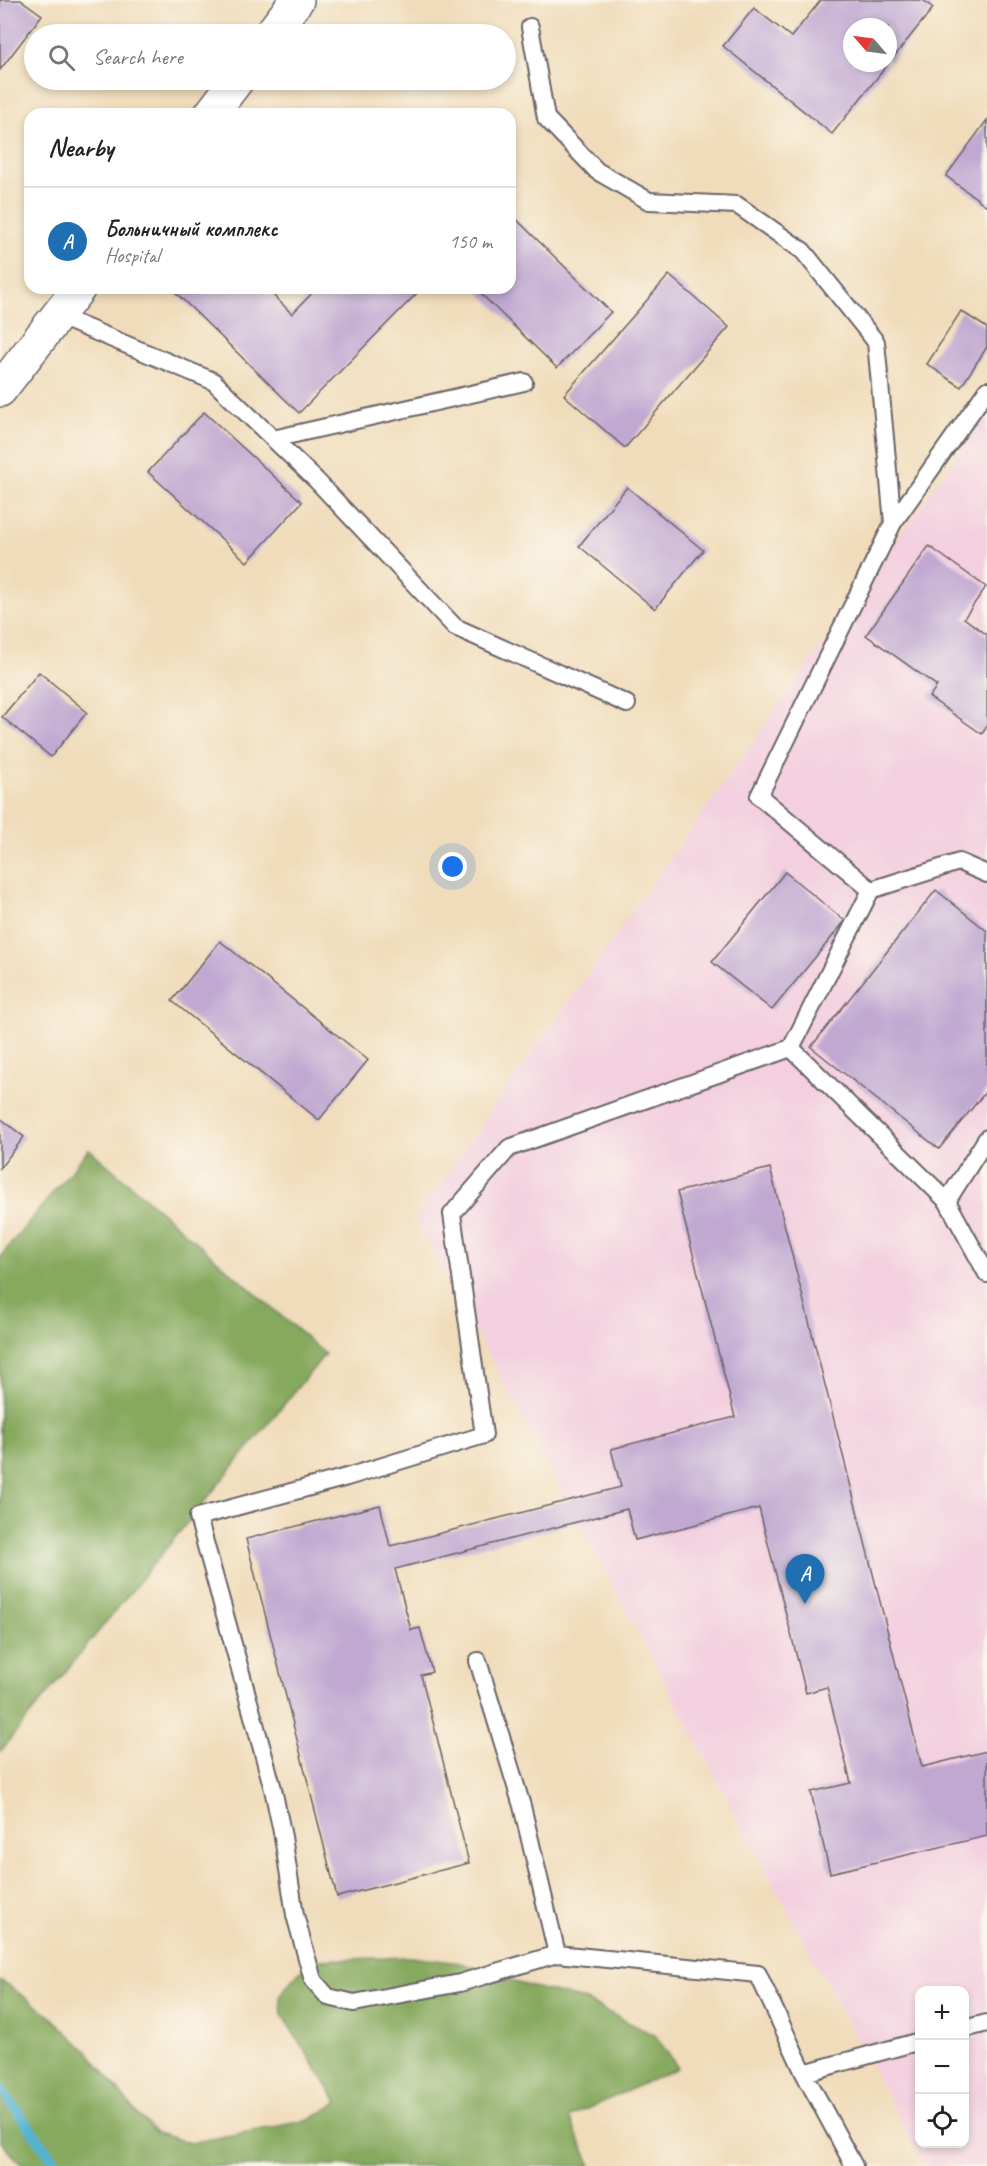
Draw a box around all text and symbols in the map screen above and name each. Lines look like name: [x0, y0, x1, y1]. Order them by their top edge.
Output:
north arrow: [843, 18, 897, 72]
search box: [24, 24, 516, 90]
icon: search: [45, 41, 78, 74]
text: Search here: [93, 43, 183, 71]
text: Nearby: [48, 131, 113, 164]
text: Больничный комплекс: [105, 215, 278, 243]
text: A: [62, 229, 73, 254]
text: 150 m: [449, 229, 492, 254]
text: Hospital: [105, 243, 160, 268]
your location: [438, 852, 467, 881]
pin: A: [786, 1554, 824, 1604]
map controls: [915, 1986, 969, 2148]
button: +: [915, 1986, 969, 2040]
button: −: [915, 2040, 969, 2094]
button: locate: [915, 2094, 969, 2148]

